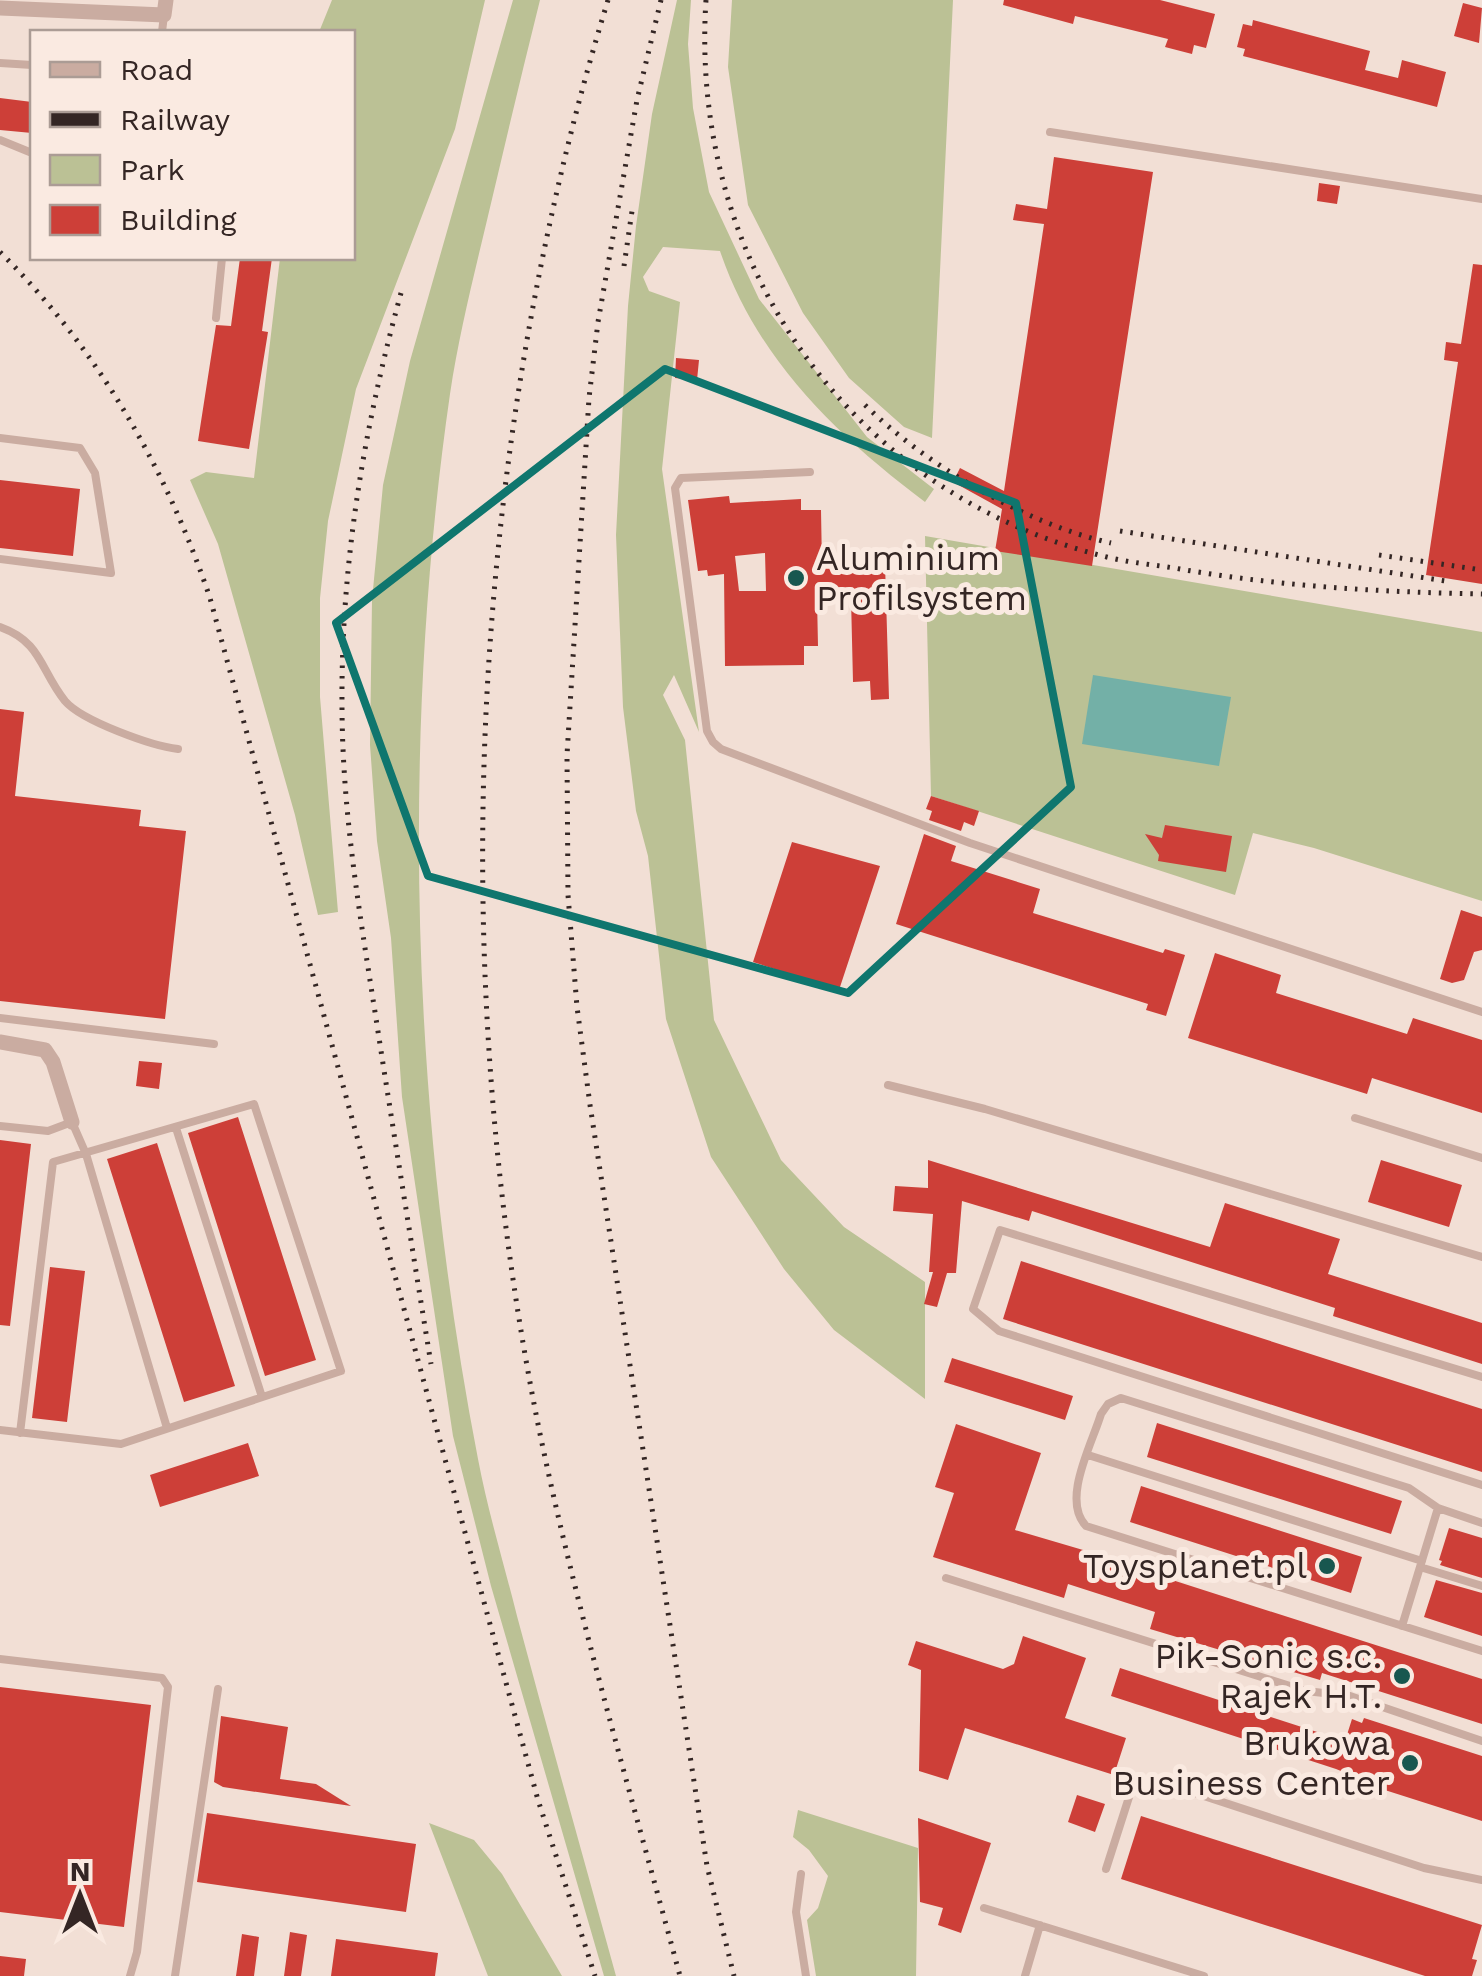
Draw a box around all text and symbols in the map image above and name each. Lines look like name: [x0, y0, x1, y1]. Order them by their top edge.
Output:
legend: [30, 30, 355, 260]
text: Road: [120, 52, 193, 87]
text: Railway: [120, 102, 230, 137]
text: Park: [120, 152, 185, 187]
text: Building: [120, 202, 237, 237]
place label: Aluminium Profilsystem: [816, 537, 1027, 619]
marker: Aluminium Profilsystem: [785, 567, 807, 589]
place label: Toysplanet.pl: [1083, 1545, 1307, 1587]
marker: Toysplanet.pl: [1316, 1555, 1338, 1577]
place label: Pik-Sonic s.c. Rajek H.T.: [1154, 1635, 1382, 1717]
marker: Pik-Sonic s.c. Rajek H.T.: [1391, 1665, 1413, 1687]
place label: Brukowa Business Center: [1112, 1722, 1390, 1804]
marker: Brukowa Business Center: [1399, 1752, 1421, 1774]
north arrow: [30, 1846, 130, 1946]
text: N: [70, 1855, 90, 1888]

